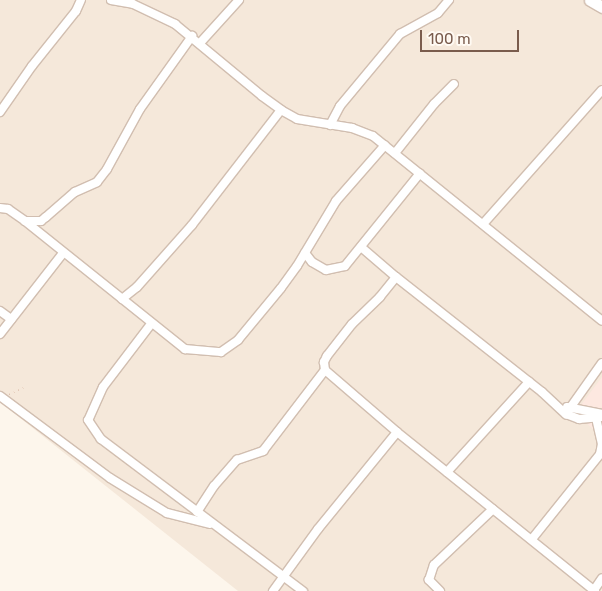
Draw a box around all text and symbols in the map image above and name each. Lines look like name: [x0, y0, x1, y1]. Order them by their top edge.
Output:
scale bar: [422, 20, 521, 52]
text: 100 m: [428, 30, 470, 48]

